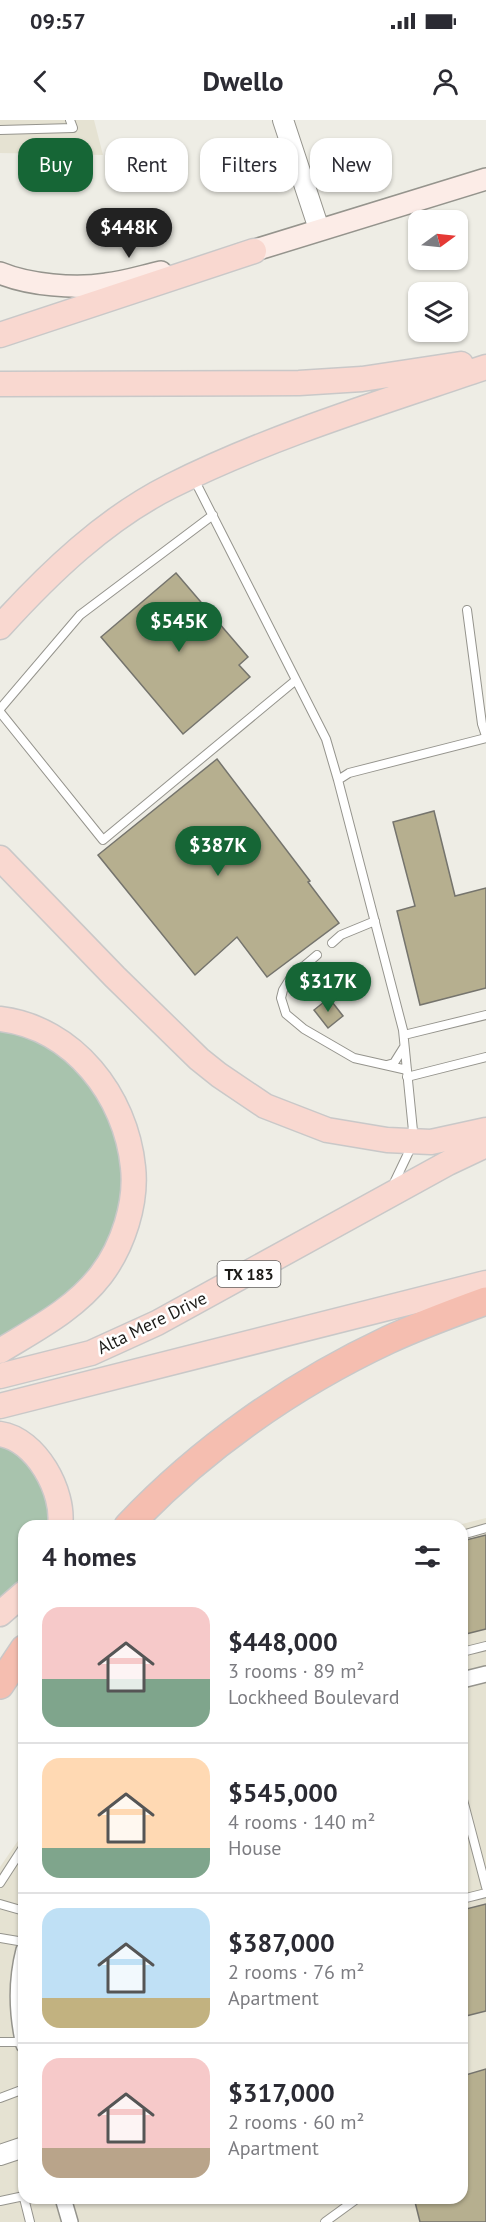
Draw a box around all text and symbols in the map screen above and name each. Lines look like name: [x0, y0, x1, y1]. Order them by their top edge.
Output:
text: 09:57: [30, 7, 86, 35]
text: Dwello: [203, 64, 283, 98]
icon: back: [24, 65, 57, 98]
icon: person: [429, 65, 462, 98]
chip: Buy: [18, 138, 93, 192]
chip: Rent: [105, 138, 188, 192]
chip: Filters: [200, 138, 298, 192]
chip: New: [310, 138, 392, 192]
pin: $448K: [87, 208, 171, 259]
north arrow: [408, 210, 468, 270]
map controls: [408, 210, 468, 342]
text: $448K: [100, 214, 158, 240]
button: layers: [408, 282, 468, 342]
pin: $545K: [137, 602, 221, 653]
text: $545K: [150, 608, 208, 634]
pin: $387K: [176, 826, 260, 877]
text: $387K: [189, 832, 247, 858]
pin: $317K: [286, 962, 370, 1013]
text: $317K: [299, 968, 357, 994]
road number: TX 183: [218, 1261, 280, 1287]
street label: Alta Mere Drive: [93, 1286, 210, 1359]
text: 4 homes: [42, 1540, 137, 1573]
icon: filters: [411, 1540, 444, 1573]
text: $448,000: [228, 1625, 338, 1658]
icon: home: [90, 1631, 162, 1703]
text: 3 rooms · 89 m²: [228, 1658, 364, 1684]
text: Lockheed Boulevard: [228, 1684, 399, 1710]
text: $545,000: [228, 1776, 338, 1809]
icon: home: [90, 1782, 162, 1854]
text: 4 rooms · 140 m²: [228, 1809, 375, 1835]
text: House: [228, 1835, 282, 1861]
text: $387,000: [228, 1926, 335, 1959]
icon: home: [90, 1932, 162, 2004]
text: 2 rooms · 76 m²: [228, 1959, 364, 1985]
text: Apartment: [228, 1985, 319, 2011]
text: $317,000: [228, 2076, 335, 2109]
icon: home: [90, 2082, 162, 2154]
text: 2 rooms · 60 m²: [228, 2109, 364, 2135]
text: Apartment: [228, 2135, 319, 2161]

